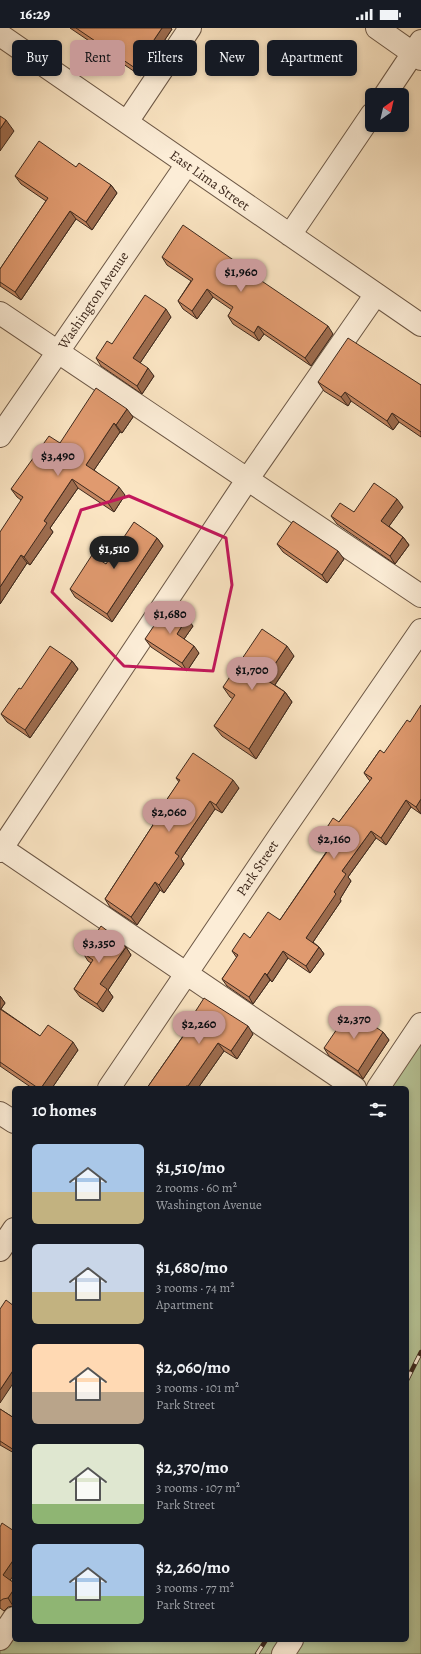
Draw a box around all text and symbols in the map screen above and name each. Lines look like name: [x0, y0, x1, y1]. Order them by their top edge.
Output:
text: 16:29: [20, 4, 50, 24]
chip: Buy: [12, 40, 62, 76]
chip: Rent: [70, 40, 125, 76]
chip: Filters: [133, 40, 197, 76]
chip: New: [205, 40, 259, 76]
chip: Apartment: [267, 40, 357, 76]
north arrow: [365, 88, 409, 132]
map controls: [365, 88, 409, 132]
street label: East Lima Street: [166, 146, 254, 215]
street label: Washington Avenue: [53, 248, 133, 354]
pin: $1,960: [208, 259, 274, 293]
text: $1,960: [225, 263, 257, 280]
pin: $3,490: [25, 443, 91, 477]
text: $3,490: [41, 447, 75, 464]
pin: $1,510: [81, 536, 147, 570]
text: $1,510: [99, 540, 129, 557]
pin: $1,680: [137, 601, 203, 635]
text: $1,680: [153, 605, 187, 622]
pin: $1,700: [219, 657, 285, 691]
text: $1,700: [236, 661, 268, 678]
pin: $2,060: [136, 799, 202, 833]
text: $2,060: [152, 803, 186, 820]
pin: $2,160: [301, 826, 367, 860]
text: $2,160: [317, 830, 351, 847]
street label: Park Street: [232, 836, 283, 900]
pin: $3,350: [66, 930, 132, 964]
text: $3,350: [83, 934, 115, 951]
pin: $2,370: [321, 1006, 387, 1040]
text: $2,370: [337, 1010, 371, 1027]
pin: $2,260: [166, 1011, 232, 1045]
text: $2,260: [182, 1015, 216, 1032]
text: 10 homes: [32, 1099, 97, 1122]
icon: filters: [367, 1099, 389, 1121]
text: $1,510/mo: [156, 1156, 225, 1179]
icon: home: [64, 1160, 112, 1208]
text: 2 rooms · 60 m²: [156, 1179, 237, 1196]
text: Washington Avenue: [156, 1196, 262, 1213]
text: $1,680/mo: [156, 1256, 228, 1279]
icon: home: [64, 1260, 112, 1308]
text: 3 rooms · 74 m²: [156, 1279, 235, 1296]
text: Apartment: [156, 1296, 214, 1313]
text: $2,060/mo: [156, 1356, 230, 1379]
icon: home: [64, 1360, 112, 1408]
text: 3 rooms · 101 m²: [156, 1379, 239, 1396]
text: Park Street: [156, 1396, 215, 1413]
text: $2,370/mo: [156, 1456, 228, 1479]
icon: home: [64, 1460, 112, 1508]
text: 3 rooms · 107 m²: [156, 1479, 240, 1496]
text: Park Street: [156, 1496, 215, 1513]
text: $2,260/mo: [156, 1556, 230, 1579]
icon: home: [64, 1560, 112, 1608]
text: 3 rooms · 77 m²: [156, 1579, 234, 1596]
text: Park Street: [156, 1596, 215, 1613]

